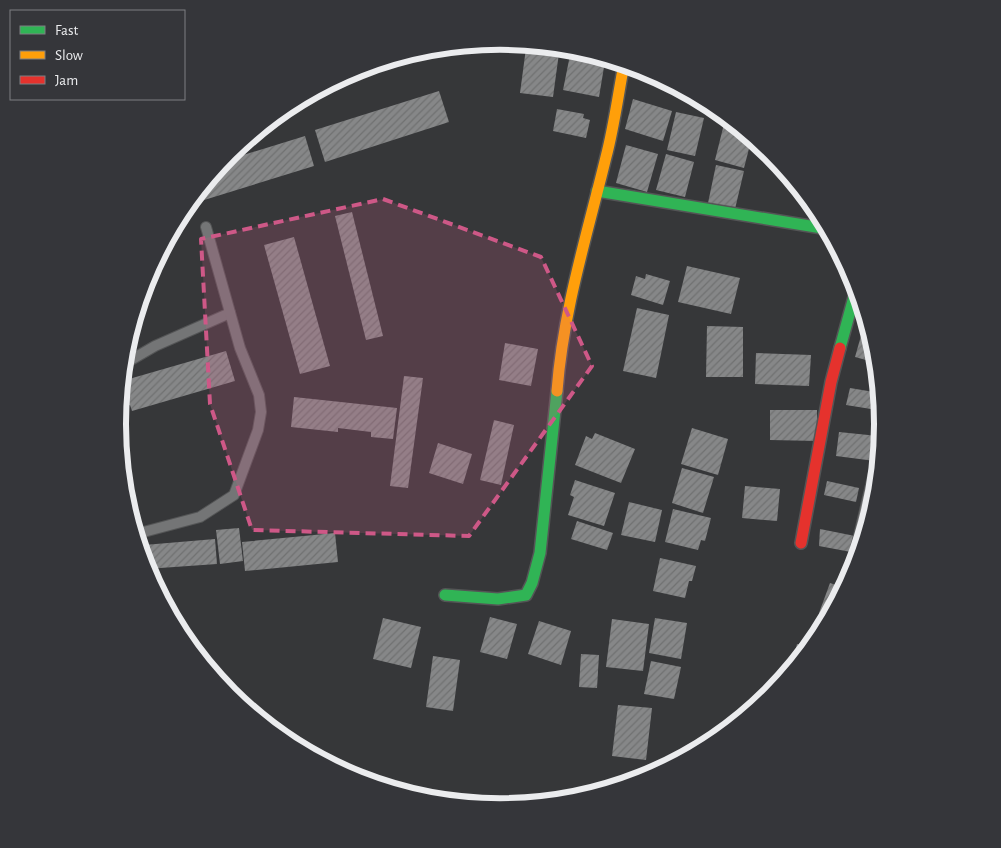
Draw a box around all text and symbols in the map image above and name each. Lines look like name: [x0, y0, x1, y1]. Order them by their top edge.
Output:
legend: [10, 10, 185, 100]
text: Fast: [55, 23, 79, 38]
text: Slow: [55, 48, 83, 63]
text: Jam: [55, 73, 78, 88]

